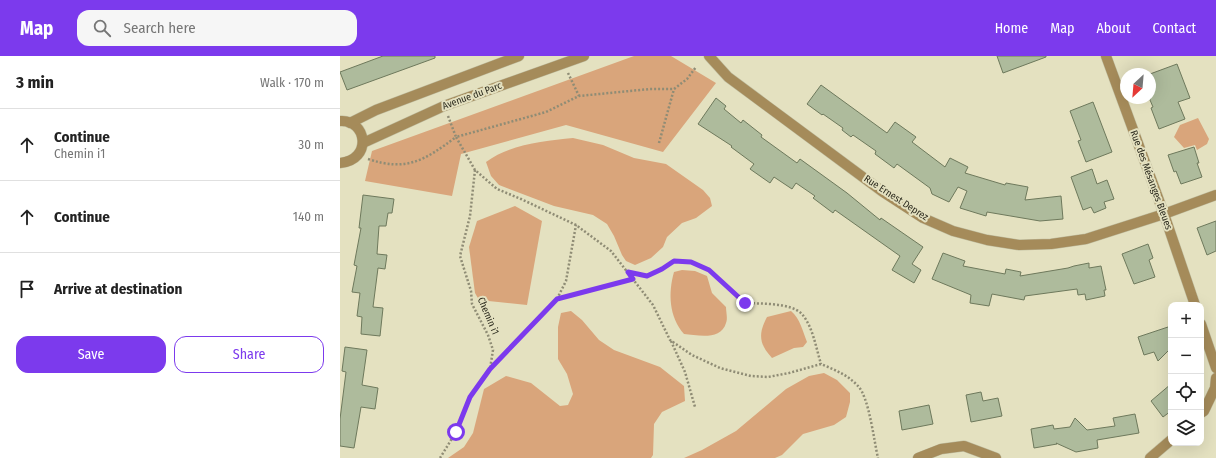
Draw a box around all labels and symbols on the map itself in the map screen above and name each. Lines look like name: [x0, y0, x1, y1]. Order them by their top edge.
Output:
north arrow: [1120, 68, 1156, 104]
street label: Avenue du Parc: [441, 79, 504, 112]
street label: Rue des Mésanges Bleues: [1127, 129, 1175, 231]
street label: Rue Ernest Deprez: [862, 173, 930, 223]
route end: [736, 294, 754, 312]
street label: Chemin i1: [475, 295, 501, 337]
route start: [447, 423, 465, 441]

